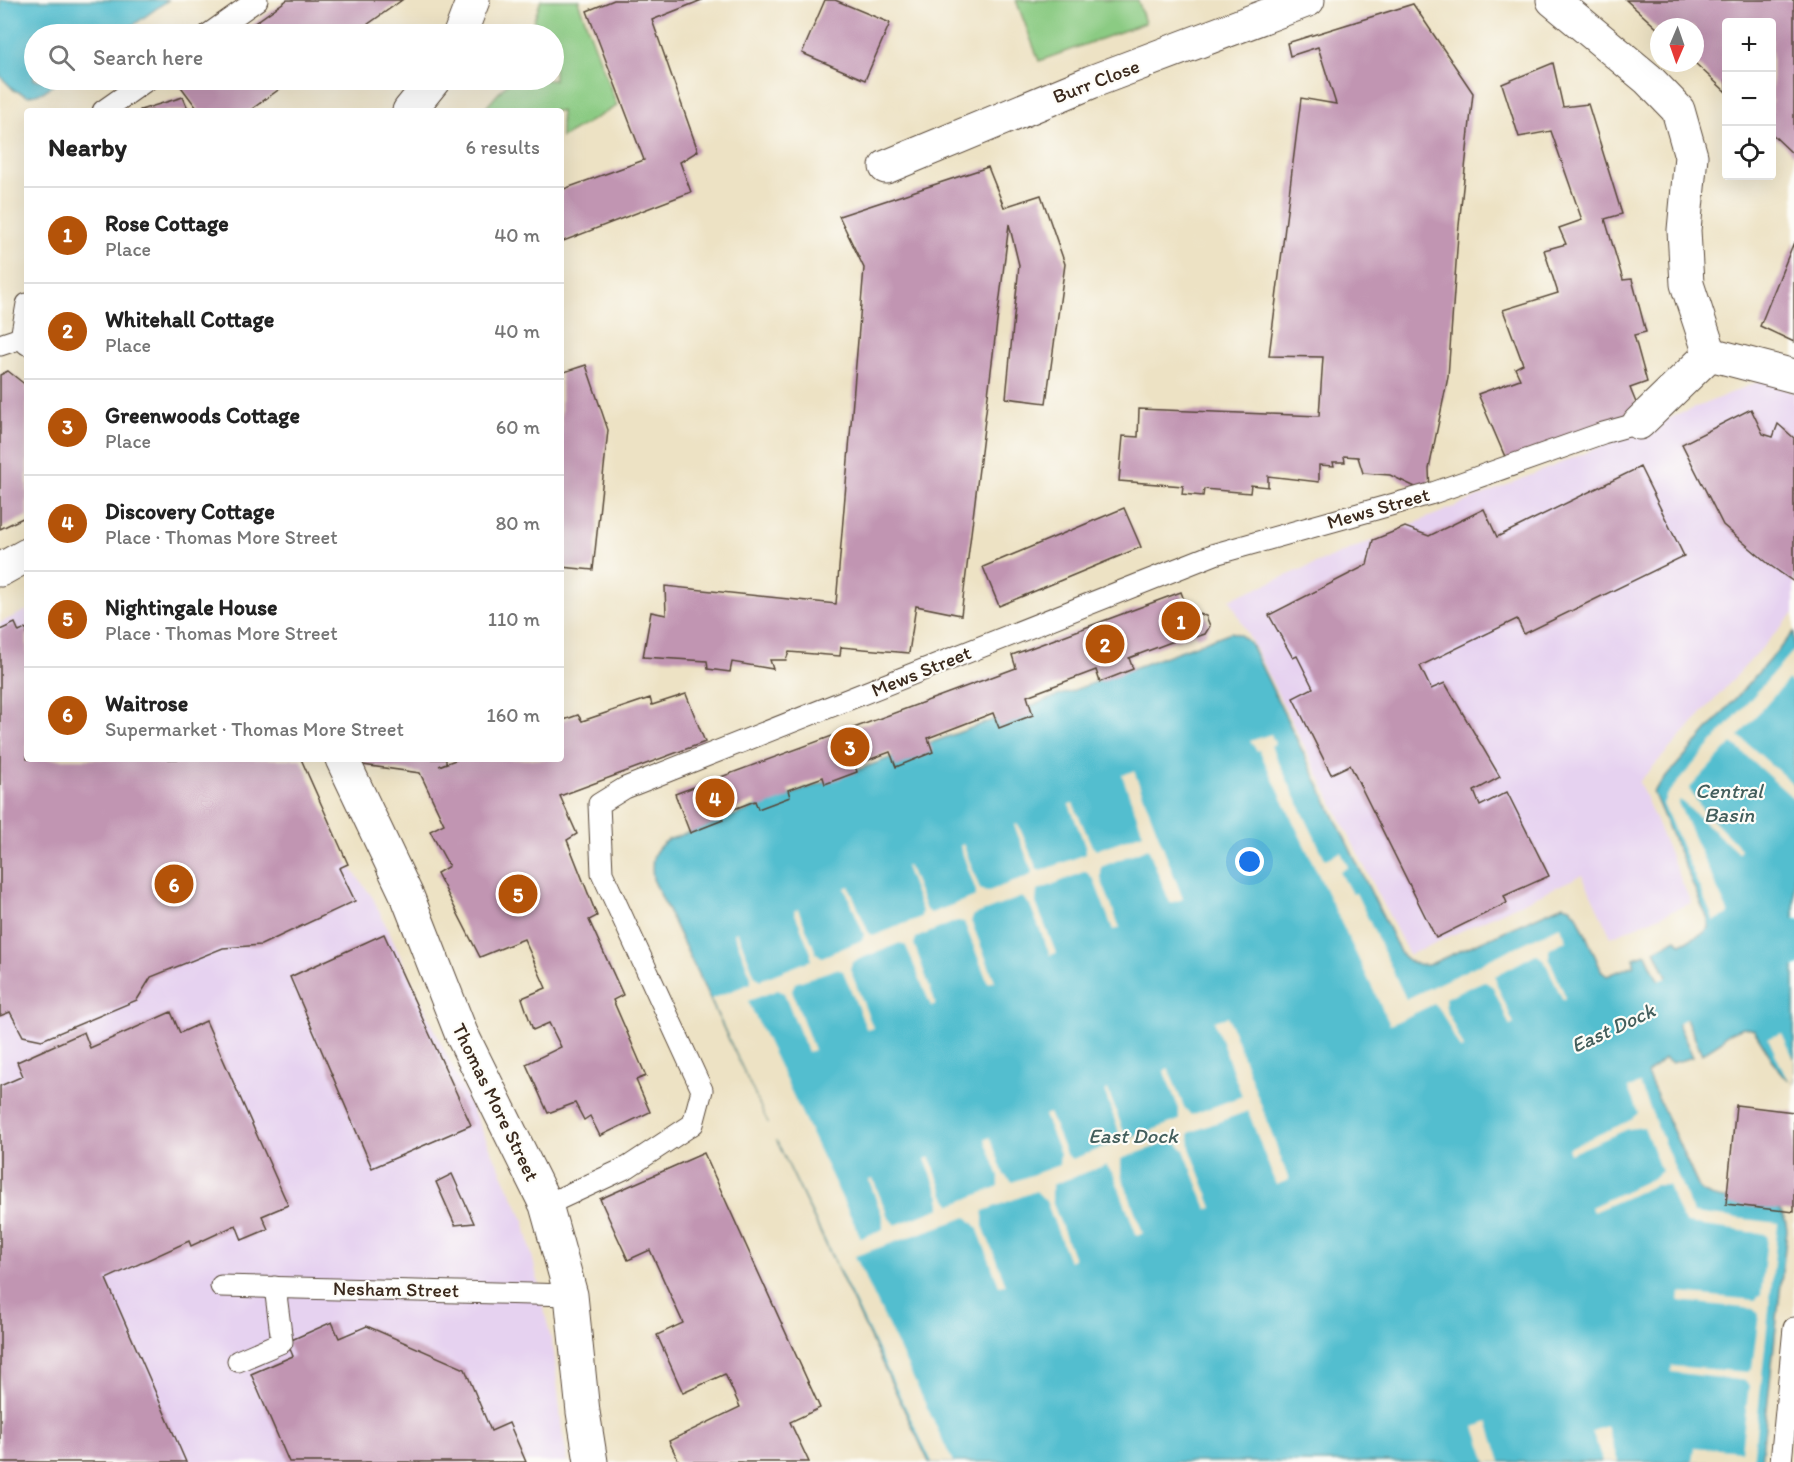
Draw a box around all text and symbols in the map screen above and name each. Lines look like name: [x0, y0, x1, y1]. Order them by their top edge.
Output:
north arrow: [1650, 18, 1704, 72]
map controls: [1722, 18, 1776, 180]
button: +: [1722, 18, 1776, 72]
search box: [24, 24, 564, 90]
icon: search: [45, 41, 78, 74]
text: Search here: [93, 44, 203, 71]
street label: Burr Close: [1049, 53, 1143, 109]
button: −: [1722, 72, 1776, 126]
button: locate: [1722, 126, 1776, 180]
text: Nearby: [48, 131, 127, 163]
text: 6 results: [466, 135, 540, 159]
text: Rose Cottage: [105, 210, 229, 237]
text: 1: [63, 223, 72, 247]
text: 40 m: [494, 223, 540, 247]
text: Place: [105, 237, 151, 261]
text: Whitehall Cottage: [105, 306, 274, 333]
text: 2: [62, 319, 73, 343]
text: 40 m: [494, 319, 540, 343]
text: Place: [105, 333, 151, 357]
text: Greenwoods Cottage: [105, 402, 300, 429]
text: 3: [62, 415, 73, 439]
text: 60 m: [496, 415, 540, 439]
text: Place: [105, 429, 151, 453]
street label: Mews Street: [1324, 482, 1433, 534]
text: Discovery Cottage: [105, 498, 275, 525]
text: 4: [61, 511, 74, 535]
text: 80 m: [495, 511, 540, 535]
text: Place · Thomas More Street: [105, 525, 338, 549]
text: Nightingale House: [105, 594, 278, 621]
pin: 1: [1162, 598, 1200, 644]
text: 5: [62, 607, 73, 631]
text: 110 m: [488, 607, 540, 631]
text: Place · Thomas More Street: [105, 621, 338, 645]
pin: 2: [1086, 622, 1124, 666]
street label: Mews Street: [868, 640, 975, 702]
text: Waitrose: [105, 690, 188, 717]
text: 6: [62, 703, 73, 727]
text: 160 m: [487, 703, 540, 727]
text: Supermarket · Thomas More Street: [105, 717, 404, 741]
pin: 3: [830, 724, 870, 770]
pin: 4: [696, 776, 734, 820]
water label: Central Basin: [1695, 778, 1765, 827]
your location: [1235, 847, 1264, 876]
pin: 6: [154, 862, 194, 906]
pin: 5: [498, 872, 538, 916]
water label: East Dock: [1567, 997, 1660, 1058]
street label: Thomas More Street: [447, 1019, 545, 1185]
water label: East Dock: [1088, 1123, 1179, 1148]
street label: Nesham Street: [333, 1276, 459, 1302]

